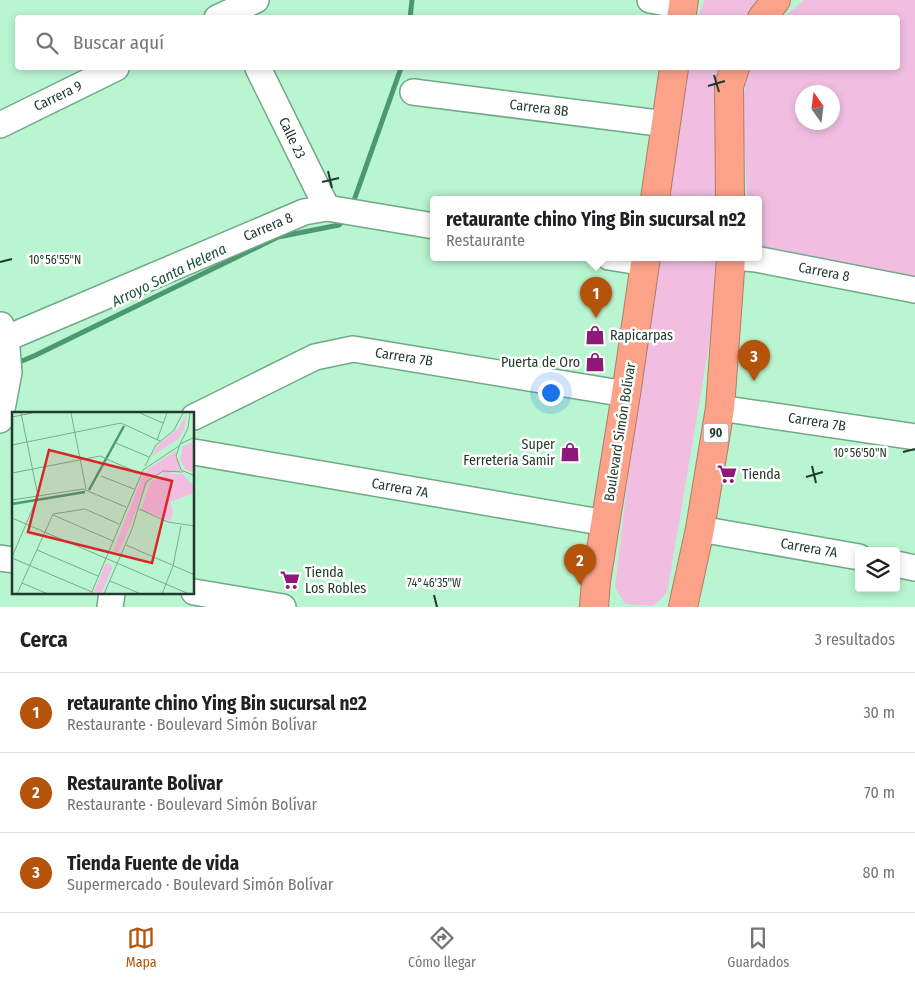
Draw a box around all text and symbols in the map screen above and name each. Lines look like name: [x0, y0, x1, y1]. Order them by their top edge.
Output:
search box: [15, 15, 900, 70]
icon: search: [33, 29, 61, 57]
text: Buscar aquí: [73, 31, 164, 54]
street label: Carrera 9: [31, 77, 85, 115]
north arrow: [795, 85, 840, 130]
street label: Carrera 8B: [508, 96, 570, 120]
street label: Calle 23: [275, 115, 309, 161]
popup: [430, 196, 762, 261]
text: retaurante chino Ying Bin sucursal nº2: [446, 208, 746, 231]
street label: Carrera 8: [241, 209, 295, 245]
text: Restaurante: [446, 231, 525, 250]
water label: Arroyo Santa Helena: [108, 239, 229, 311]
text: 10°56'55"N: [29, 253, 81, 267]
street label: Carrera 8: [797, 259, 851, 285]
pin: 1: [580, 277, 612, 318]
shop icon: Rapicarpas: [584, 324, 606, 346]
place label: Rapicarpas: [610, 327, 673, 344]
pin: 3: [738, 340, 770, 381]
street label: Carrera 7B: [374, 344, 434, 370]
shop icon: Puerta de Oro: [584, 351, 606, 373]
place label: Puerta de Oro: [501, 354, 580, 371]
street label: Boulevard Simón Bolívar: [601, 361, 639, 503]
your location: [538, 380, 564, 406]
street label: Carrera 7B: [787, 409, 847, 435]
inset map: [12, 412, 195, 594]
road number: 90: [704, 423, 728, 442]
place label: Super Ferreteria Samir: [463, 436, 555, 469]
shop icon: Super Ferreteria Samir: [559, 441, 581, 463]
text: 10°56'50"N: [833, 446, 887, 460]
supermarket icon: Tienda: [716, 463, 738, 485]
place label: Tienda: [742, 466, 781, 483]
street label: Carrera 7A: [370, 475, 430, 501]
street label: Carrera 7A: [779, 535, 839, 561]
pin: 2: [564, 544, 596, 585]
map controls: [855, 547, 900, 592]
button: layers: [855, 547, 900, 592]
place label: Tienda Los Robles: [305, 564, 366, 597]
supermarket icon: Tienda Los Robles: [279, 569, 301, 591]
text: 74°46'35"W: [407, 576, 461, 590]
text: Cerca: [20, 627, 68, 653]
text: 3 resultados: [815, 630, 895, 649]
text: retaurante chino Ying Bin sucursal nº2: [67, 692, 367, 715]
text: 1: [33, 703, 39, 722]
text: 30 m: [863, 703, 895, 722]
text: Restaurante · Boulevard Simón Bolívar: [67, 715, 317, 734]
text: Restaurante Bolivar: [67, 772, 223, 795]
text: 2: [32, 783, 40, 802]
text: 70 m: [864, 783, 895, 802]
text: Restaurante · Boulevard Simón Bolívar: [67, 795, 317, 814]
text: Tienda Fuente de vida: [67, 852, 239, 875]
text: 3: [32, 863, 40, 882]
text: 80 m: [863, 863, 895, 882]
text: Supermercado · Boulevard Simón Bolívar: [67, 875, 333, 894]
tab: Mapa: [126, 924, 157, 971]
tab: Cómo llegar: [408, 924, 476, 971]
tab: Guardados: [727, 924, 789, 971]

